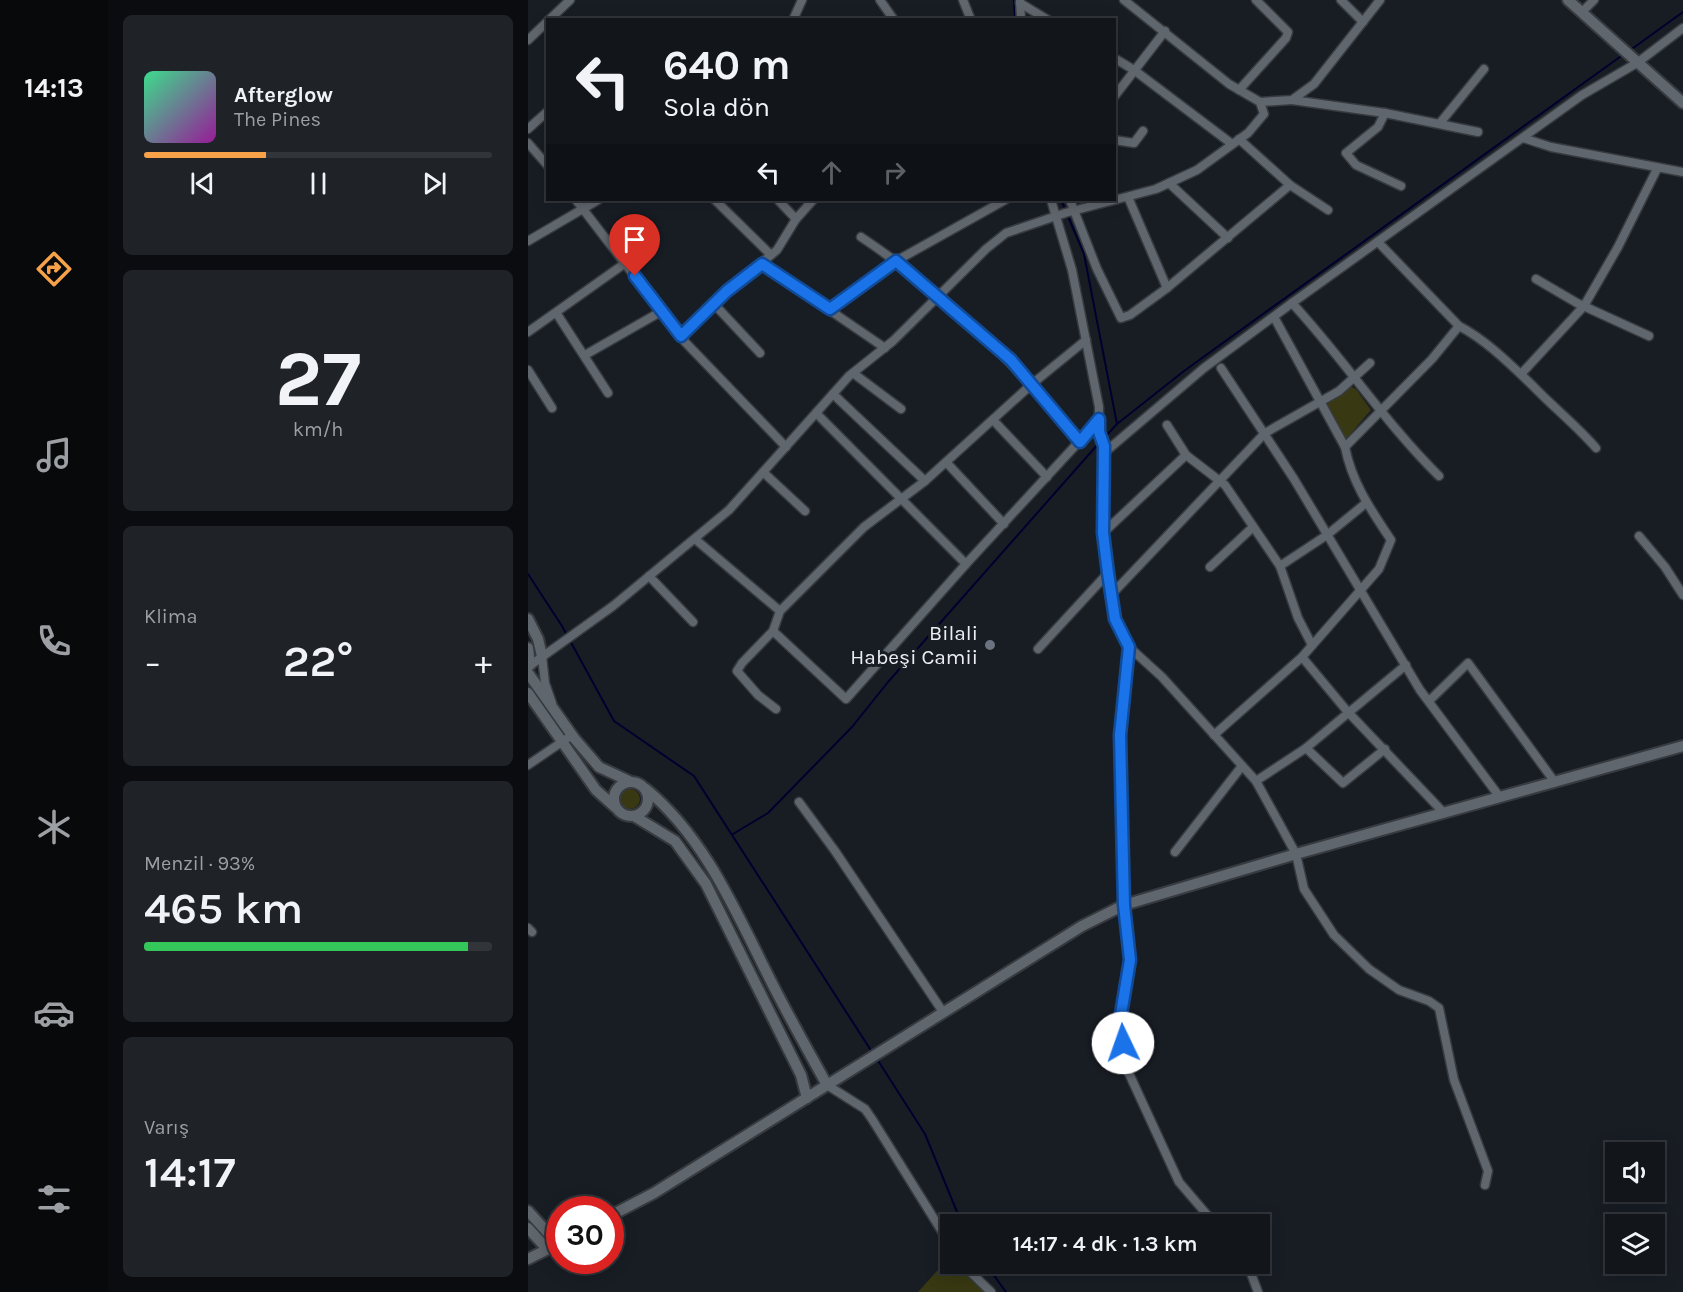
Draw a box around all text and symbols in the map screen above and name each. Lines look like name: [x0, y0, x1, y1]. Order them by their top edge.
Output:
text: 640 m: [663, 40, 791, 90]
icon: left: [564, 42, 642, 120]
text: 14:13: [24, 72, 84, 104]
text: Afterglow: [234, 82, 333, 108]
text: Sola dön: [663, 91, 770, 123]
text: The Pines: [234, 108, 321, 131]
icon: left: [752, 156, 785, 189]
icon: ahead: [815, 156, 848, 189]
icon: right: [878, 156, 911, 189]
icon: previous: [186, 167, 219, 200]
icon: pause: [302, 167, 335, 200]
icon: next: [418, 167, 451, 200]
pin: [609, 214, 660, 276]
icon: arrive: [618, 223, 651, 256]
icon: directions: [33, 248, 75, 290]
text: 27: [275, 333, 361, 425]
text: km/h: [293, 418, 343, 441]
icon: music: [33, 434, 75, 476]
text: Klima: [144, 605, 197, 628]
icon: phone: [33, 620, 75, 662]
place label: Bilali Habeşi Camii: [850, 621, 978, 669]
text: 22°: [283, 635, 353, 687]
marker: Bilali Habeşi Camii: [983, 638, 997, 652]
text: −: [144, 643, 161, 681]
text: +: [475, 643, 492, 681]
icon: climate: [33, 806, 75, 848]
text: Menzil · 93%: [144, 852, 255, 875]
text: 465 km: [144, 882, 303, 934]
icon: car: [33, 992, 75, 1034]
position arrow: [1091, 1011, 1155, 1075]
text: Varış: [144, 1116, 189, 1139]
map controls: [1605, 1142, 1665, 1274]
button: sound: [1605, 1142, 1665, 1202]
text: 14:17: [144, 1146, 236, 1198]
icon: filters: [33, 1178, 75, 1220]
speed limit sign: 30: [546, 1196, 624, 1274]
button: layers: [1605, 1214, 1665, 1274]
text: 14:17 · 4 dk · 1.3 km: [1012, 1231, 1198, 1257]

